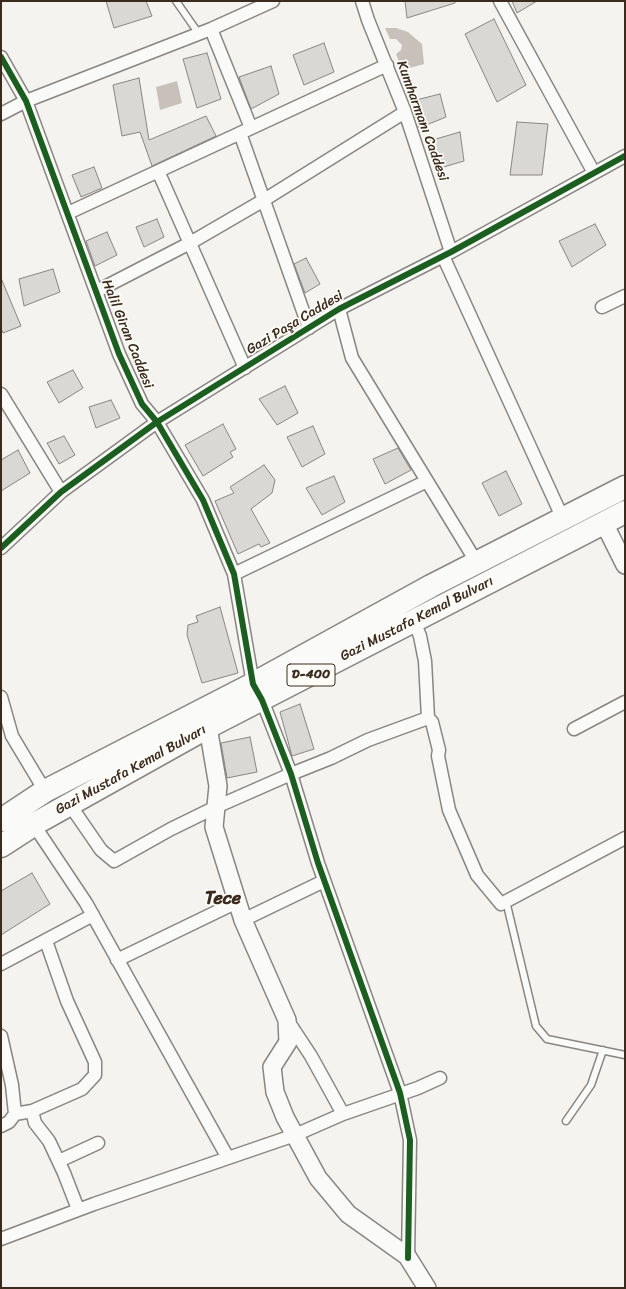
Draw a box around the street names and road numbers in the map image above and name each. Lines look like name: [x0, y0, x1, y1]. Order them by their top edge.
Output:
street label: Kumharmanı Caddesi: [392, 58, 452, 184]
street label: Halil Giran Caddesi: [97, 277, 157, 391]
street label: Gazi Paşa Caddesi: [244, 288, 346, 358]
street label: Gazi Mustafa Kemal Bulvarı: [338, 573, 496, 665]
road number: D-400: [287, 664, 335, 686]
street label: Gazi Mustafa Kemal Bulvarı: [53, 722, 209, 818]

